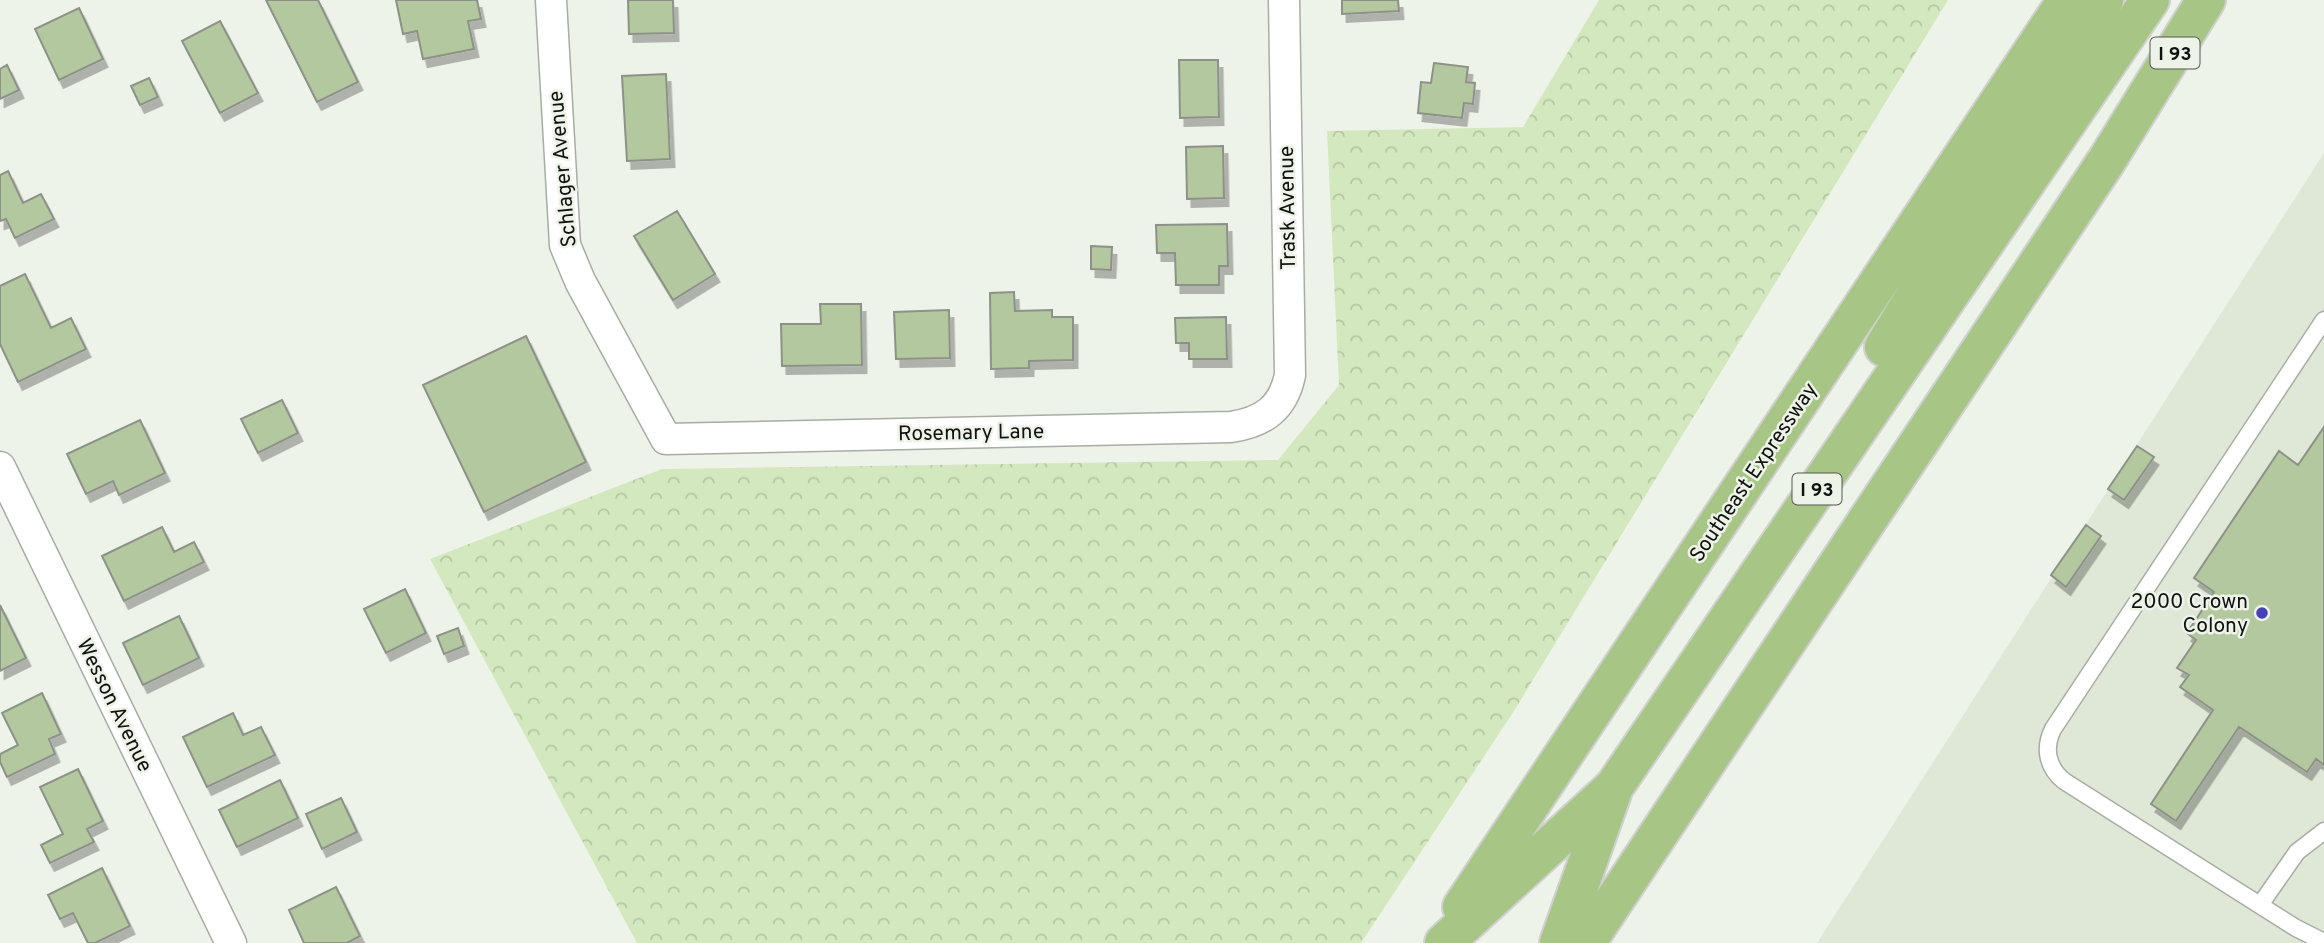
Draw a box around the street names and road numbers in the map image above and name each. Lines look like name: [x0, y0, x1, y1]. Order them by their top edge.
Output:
road number: I 93: [2150, 38, 2200, 68]
street label: Schlager Avenue: [543, 89, 584, 248]
street label: Trask Avenue: [1274, 145, 1303, 270]
street label: Southeast Expressway: [1684, 378, 1824, 568]
street label: Rosemary Lane: [898, 419, 1044, 448]
road number: I 93: [1792, 474, 1842, 504]
street label: Wesson Avenue: [70, 634, 158, 777]

